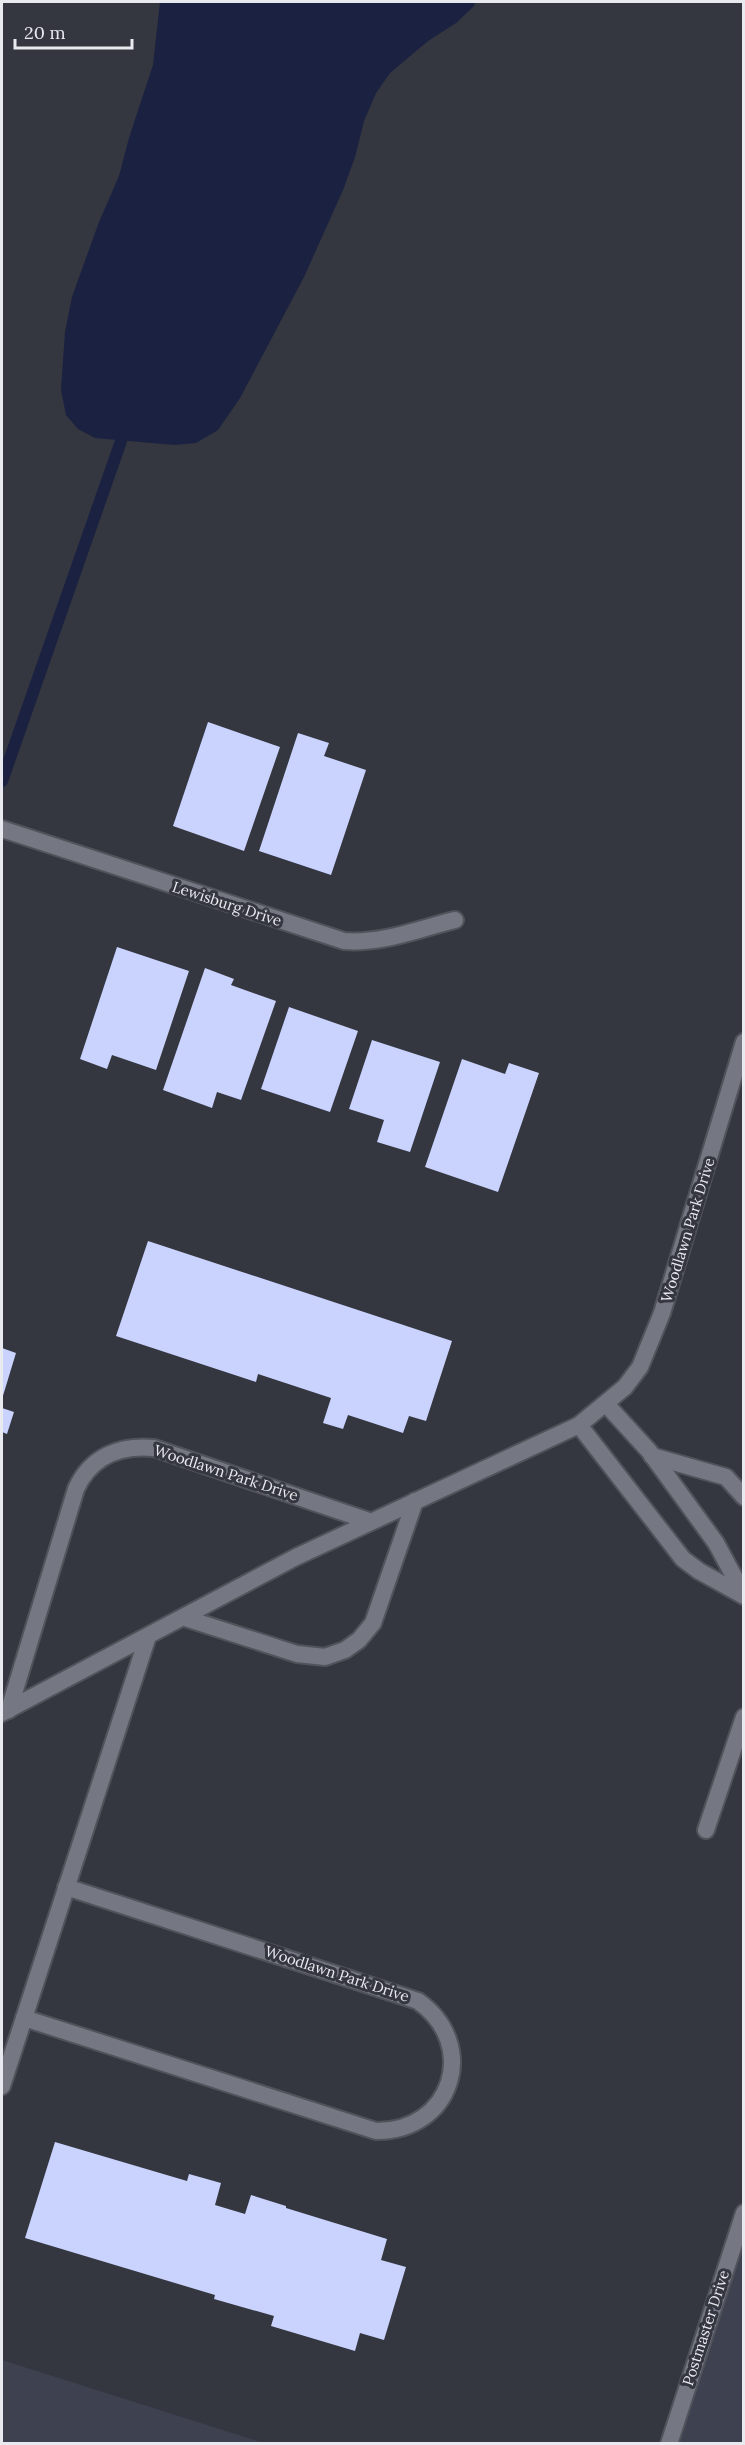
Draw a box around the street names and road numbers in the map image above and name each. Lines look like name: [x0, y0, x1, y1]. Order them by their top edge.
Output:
street label: Lewisburg Drive: [170, 877, 284, 930]
street label: Woodlawn Park Drive: [656, 1155, 719, 1304]
street label: Woodlawn Park Drive: [152, 1440, 301, 1505]
street label: Woodlawn Park Drive: [263, 1941, 412, 2006]
street label: Postmaster Drive: [678, 2268, 733, 2388]

